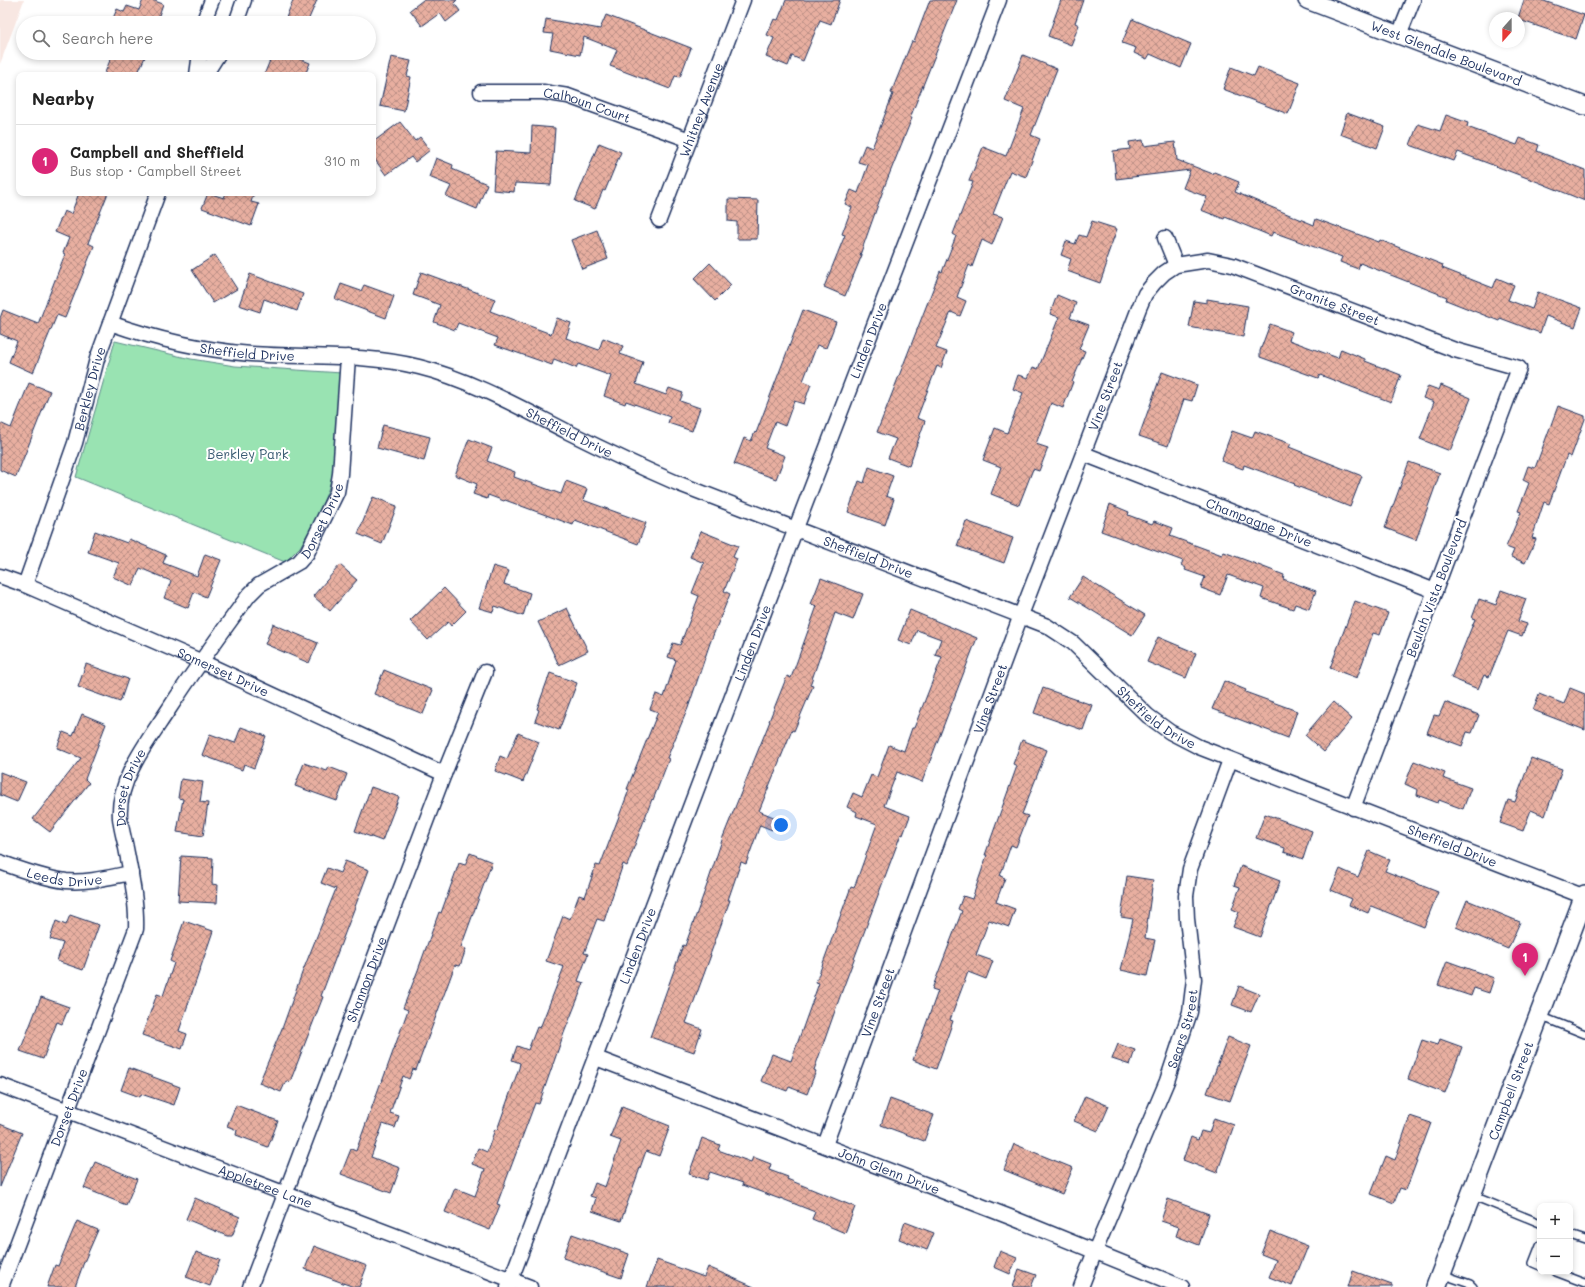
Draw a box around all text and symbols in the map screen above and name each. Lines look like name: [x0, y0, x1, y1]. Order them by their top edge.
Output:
north arrow: [1489, 12, 1525, 48]
search box: [16, 16, 376, 60]
street label: West Glendale Boulevard: [1369, 16, 1524, 89]
icon: search: [30, 27, 52, 49]
text: Search here: [62, 28, 153, 48]
street label: Whitney Avenue: [675, 60, 726, 159]
street label: Calhoun Court: [542, 83, 633, 126]
text: Nearby: [32, 87, 94, 109]
text: Campbell and Sheffield: [70, 142, 244, 162]
text: 1: [42, 152, 48, 169]
text: 310 m: [324, 152, 360, 169]
text: Bus stop · Campbell Street: [70, 162, 242, 179]
street label: Granite Street: [1288, 279, 1383, 329]
street label: Linden Drive: [845, 300, 890, 380]
street label: Sheffield Drive: [199, 338, 295, 364]
street label: Berkley Drive: [70, 344, 109, 432]
street label: Vine Street: [1084, 358, 1126, 433]
street label: Sheffield Drive: [523, 403, 616, 461]
park label: Berkley Park: [207, 445, 289, 462]
street label: Dorset Drive: [297, 482, 346, 562]
street label: Champagne Drive: [1204, 493, 1315, 550]
street label: Beulah Vista Boulevard: [1401, 516, 1470, 659]
street label: Sheffield Drive: [821, 531, 916, 582]
street label: Linden Drive: [730, 602, 774, 683]
street label: Somerset Drive: [175, 643, 272, 700]
street label: Vine Street: [969, 661, 1010, 736]
street label: Sheffield Drive: [1114, 682, 1199, 752]
street label: Dorset Drive: [111, 745, 149, 828]
your location: [771, 815, 791, 835]
street label: Sheffield Drive: [1405, 820, 1500, 870]
street label: Leeds Drive: [25, 863, 103, 889]
street label: Linden Drive: [615, 905, 659, 986]
street label: Shannon Drive: [342, 934, 390, 1025]
pin: 1: [1512, 943, 1538, 976]
street label: Vine Street: [857, 965, 898, 1040]
street label: Sears Street: [1163, 988, 1201, 1070]
street label: Campbell Street: [1484, 1039, 1537, 1142]
street label: Dorset Drive: [46, 1066, 91, 1148]
street label: John Glenn Drive: [836, 1143, 943, 1197]
street label: Appletree Lane: [216, 1160, 315, 1211]
map controls: [1537, 1203, 1573, 1275]
button: +: [1537, 1203, 1573, 1239]
button: −: [1537, 1239, 1573, 1275]

